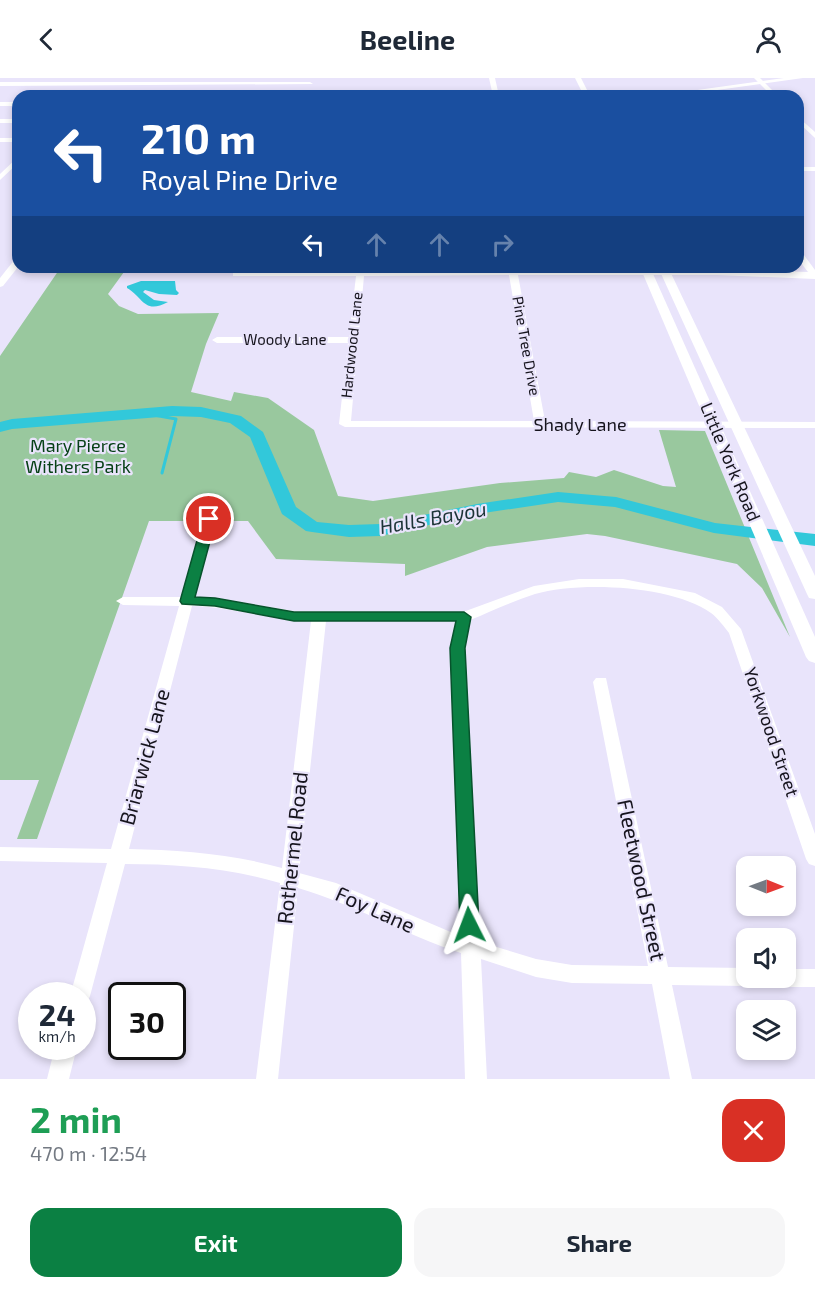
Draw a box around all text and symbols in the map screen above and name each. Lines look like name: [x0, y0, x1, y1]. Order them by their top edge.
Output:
icon: back: [30, 23, 63, 56]
text: Beeline: [360, 23, 455, 55]
icon: person: [752, 23, 785, 56]
text: 210 m: [141, 112, 256, 162]
icon: left: [42, 114, 120, 192]
text: Royal Pine Drive: [141, 163, 338, 195]
icon: left: [297, 228, 330, 261]
icon: ahead: [360, 228, 393, 261]
icon: ahead: [423, 228, 456, 261]
icon: right: [486, 228, 519, 261]
street label: Hardwood Lane: [336, 291, 366, 399]
street label: Pine Tree Drive: [509, 295, 545, 397]
street label: Woody Lane: [243, 330, 327, 348]
street label: Little York Road: [696, 399, 766, 524]
street label: Shady Lane: [533, 413, 627, 435]
park label: Mary Pierce Withers Park: [25, 434, 131, 477]
pin: [183, 493, 234, 544]
water label: Halls Bayou: [377, 496, 488, 539]
icon: arrive: [192, 502, 225, 535]
street label: Yorkwood Street: [740, 664, 804, 799]
street label: Briarwick Lane: [113, 686, 174, 828]
street label: Rothermel Road: [271, 770, 312, 925]
street label: Fleetwood Street: [613, 797, 672, 963]
north arrow: [736, 856, 796, 916]
map controls: [736, 856, 796, 1060]
street label: Foy Lane: [332, 880, 419, 937]
position arrow: [437, 893, 501, 957]
button: sound: [736, 928, 796, 988]
speed limit sign: 30: [108, 982, 186, 1060]
text: 24: [39, 996, 75, 1032]
button: layers: [736, 1000, 796, 1060]
text: km/h: [38, 1027, 76, 1045]
text: 2 min: [30, 1097, 122, 1140]
button: close: [722, 1099, 785, 1162]
text: 470 m · 12:54: [30, 1141, 147, 1165]
button: Exit: [30, 1208, 402, 1277]
button: Share: [414, 1208, 785, 1277]

